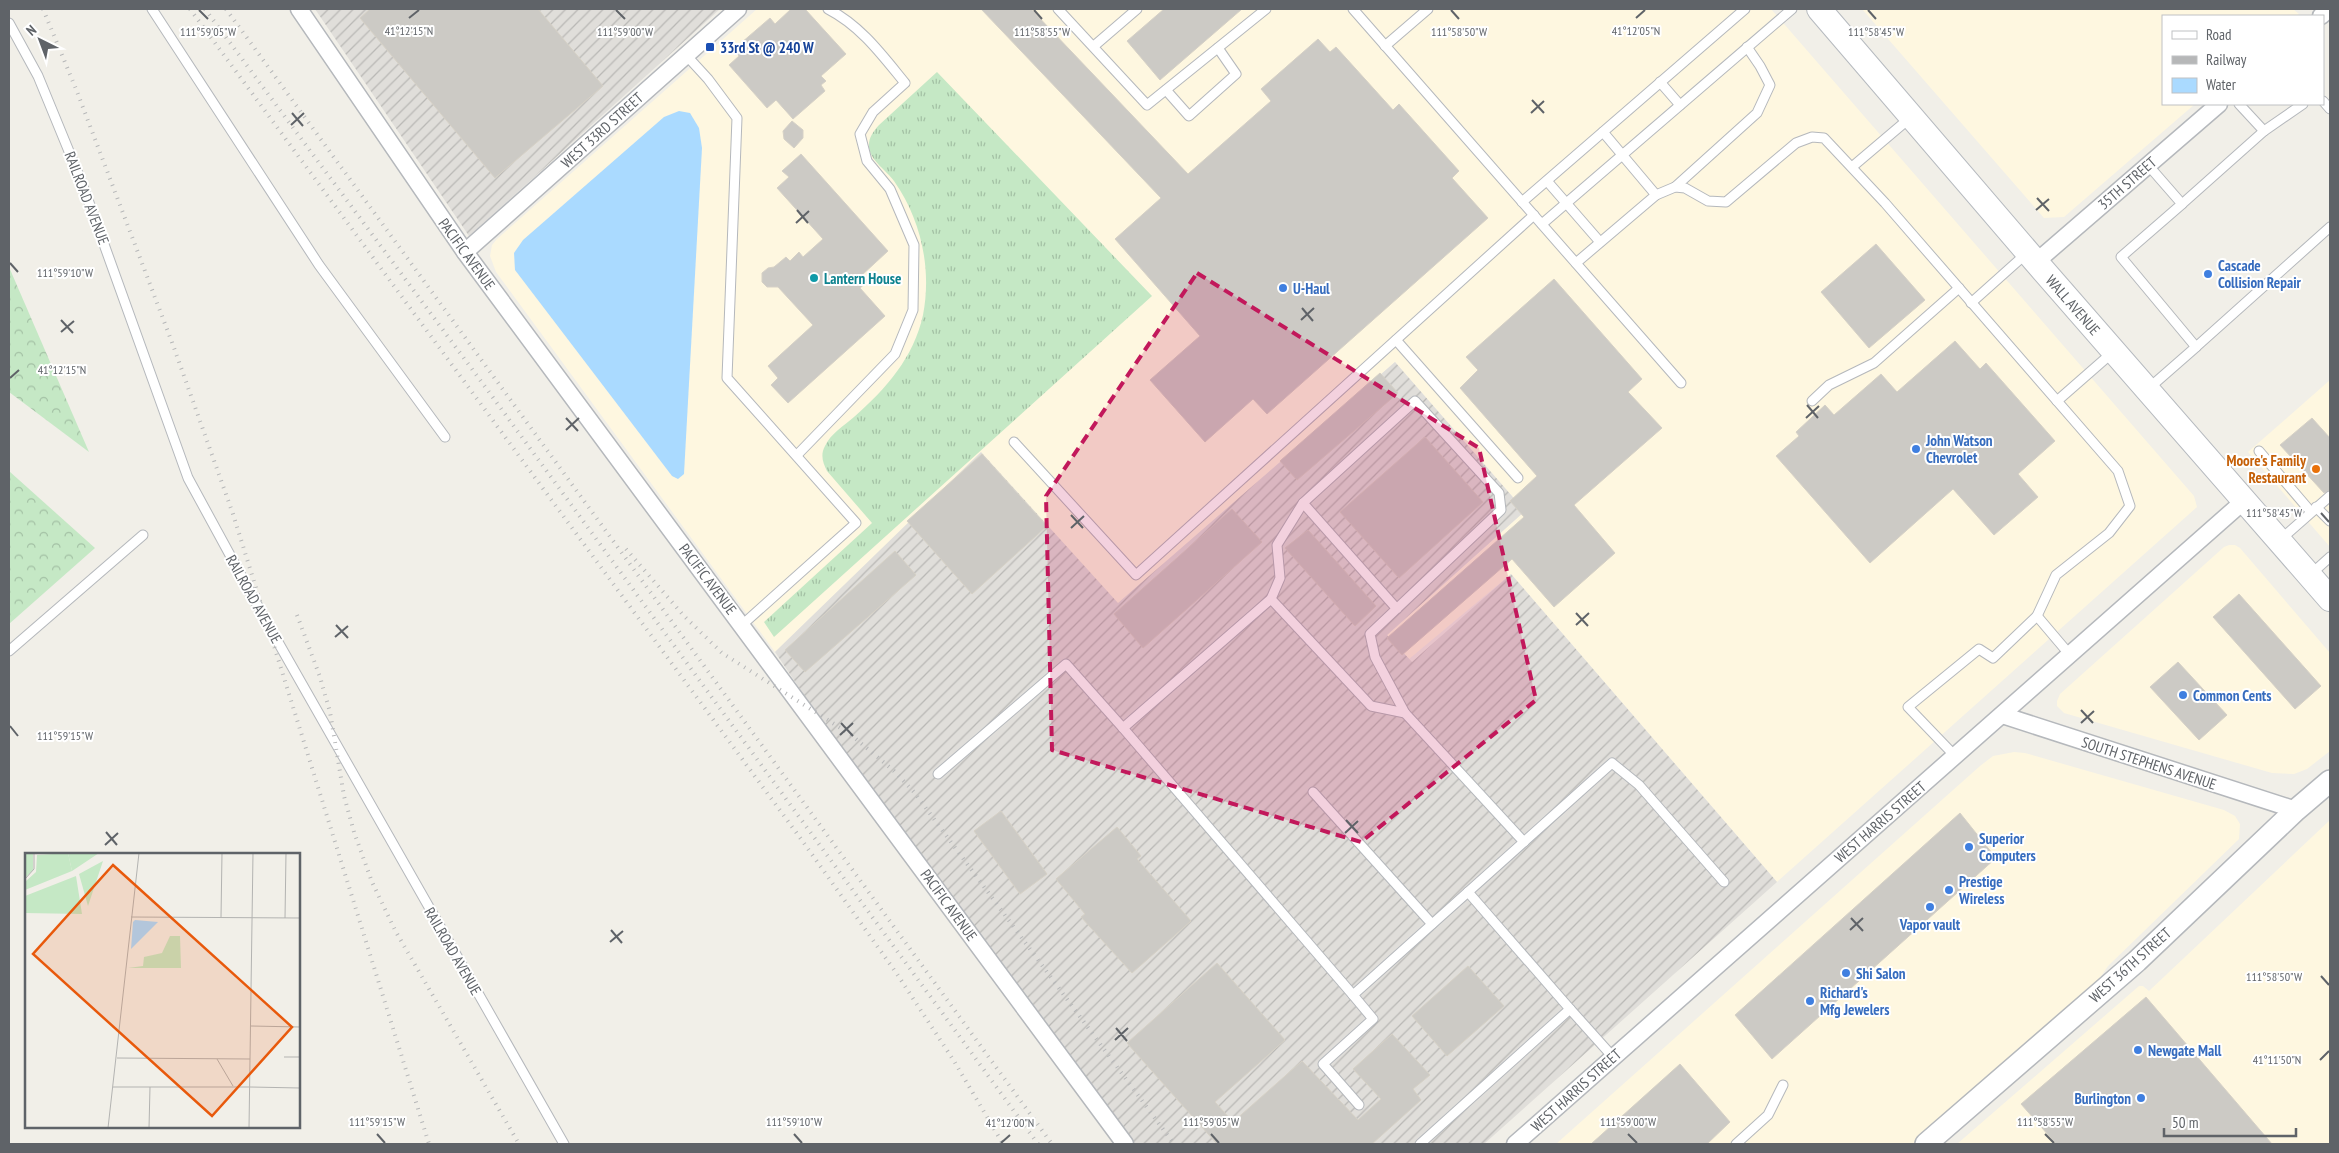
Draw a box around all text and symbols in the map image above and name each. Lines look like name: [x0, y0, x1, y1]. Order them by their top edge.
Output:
north arrow: [15, 15, 65, 65]
legend: [2162, 15, 2324, 105]
text: N: [22, 21, 40, 40]
text: 41°12'15"N: [385, 23, 433, 38]
text: 41°12'05"N: [1612, 23, 1660, 38]
text: 111°59'05"W: [180, 24, 236, 39]
text: 111°59'00"W: [597, 24, 653, 39]
text: 111°58'55"W: [1014, 24, 1070, 39]
text: 111°58'50"W: [1431, 24, 1487, 39]
text: 111°58'45"W: [1848, 24, 1904, 39]
text: Road: [2206, 25, 2232, 44]
place label: 33rd St @ 240 W: [720, 38, 814, 57]
marker: 33rd St @ 240 W: [704, 41, 716, 53]
text: Railway: [2206, 50, 2247, 69]
text: Water: [2206, 75, 2237, 94]
street label: WEST 33RD STREET: [557, 88, 647, 172]
street label: RAILROAD AVENUE: [61, 149, 113, 247]
street label: 35TH STREET: [2094, 152, 2160, 214]
street label: PACIFIC AVENUE: [435, 214, 499, 294]
place label: Cascade Collision Repair: [2218, 256, 2302, 292]
text: 111°59'10"W: [37, 265, 93, 280]
marker: Cascade Collision Repair: [2202, 268, 2214, 280]
place label: Lantern House: [824, 269, 901, 288]
street label: WALL AVENUE: [2042, 271, 2104, 339]
marker: Lantern House: [808, 272, 820, 284]
place label: U-Haul: [1293, 279, 1330, 298]
marker: U-Haul: [1277, 282, 1289, 294]
text: 41°12'15"N: [38, 362, 86, 377]
place label: John Watson Chevrolet: [1925, 431, 1993, 467]
marker: John Watson Chevrolet: [1910, 443, 1922, 455]
place label: Moore's Family Restaurant: [2226, 451, 2307, 487]
marker: Moore's Family Restaurant: [2310, 463, 2322, 475]
text: 111°58'45"W: [2246, 505, 2302, 520]
street label: PACIFIC AVENUE: [675, 540, 741, 618]
street label: RAILROAD AVENUE: [222, 551, 286, 647]
place label: Common Cents: [2193, 686, 2271, 705]
marker: Common Cents: [2177, 689, 2189, 701]
text: 111°59'15"W: [37, 728, 93, 743]
street label: SOUTH STEPHENS AVENUE: [2079, 732, 2219, 794]
street label: WEST HARRIS STREET: [1830, 777, 1930, 867]
place label: Superior Computers: [1979, 829, 2036, 865]
marker: Superior Computers: [1963, 841, 1975, 853]
inset map: [25, 853, 300, 1128]
street label: PACIFIC AVENUE: [917, 865, 981, 945]
place label: Prestige Wireless: [1958, 872, 2005, 908]
marker: Prestige Wireless: [1943, 884, 1955, 896]
marker: Vapor vault: [1924, 901, 1936, 913]
street label: RAILROAD AVENUE: [420, 904, 486, 998]
place label: Vapor vault: [1899, 915, 1961, 934]
street label: WEST 36TH STREET: [2085, 923, 2175, 1007]
place label: Shi Salon: [1856, 964, 1906, 983]
marker: Shi Salon: [1840, 967, 1852, 979]
text: 111°58'50"W: [2246, 969, 2302, 984]
place label: Richard's Mfg Jewelers: [1820, 983, 1889, 1019]
marker: Richard's Mfg Jewelers: [1804, 995, 1816, 1007]
place label: Newgate Mall: [2148, 1041, 2222, 1060]
street label: WEST HARRIS STREET: [1527, 1044, 1625, 1135]
marker: Newgate Mall: [2132, 1044, 2144, 1056]
text: 41°11'50"N: [2253, 1052, 2301, 1067]
place label: Burlington: [2074, 1089, 2131, 1108]
marker: Burlington: [2135, 1092, 2147, 1104]
scale bar: [2164, 1106, 2296, 1138]
text: 50 m: [2172, 1113, 2198, 1132]
text: 111°59'15"W: [349, 1114, 405, 1129]
text: 111°59'10"W: [766, 1114, 822, 1129]
text: 111°59'05"W: [1183, 1114, 1239, 1129]
text: 111°59'00"W: [1600, 1114, 1656, 1129]
text: 111°58'55"W: [2017, 1114, 2073, 1129]
text: 41°12'00"N: [986, 1115, 1034, 1130]

